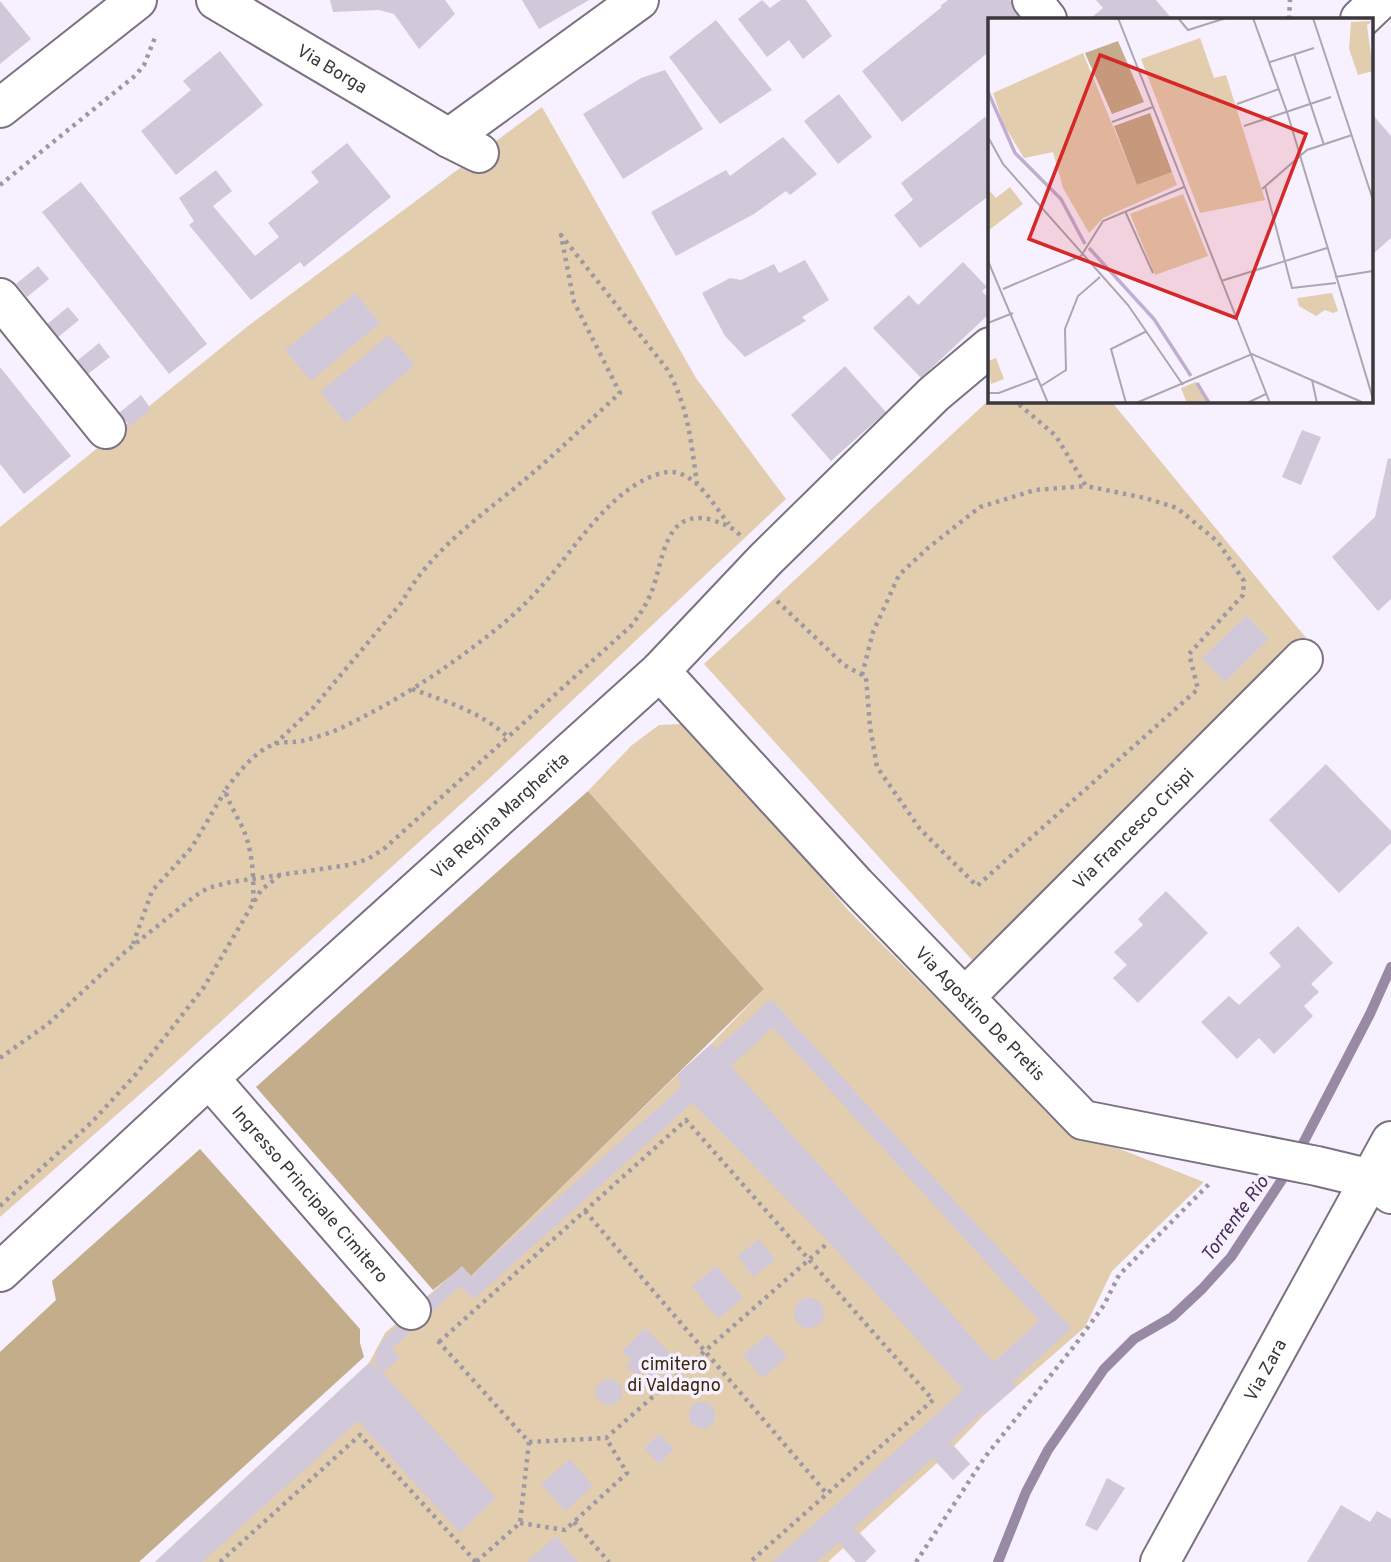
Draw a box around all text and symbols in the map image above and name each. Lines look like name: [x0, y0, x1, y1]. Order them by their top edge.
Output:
inset map: [988, 18, 1374, 402]
street label: Via Borga: [292, 40, 371, 100]
street label: Via Regina Margherita: [427, 748, 575, 885]
street label: Via Francesco Crispi: [1069, 764, 1200, 895]
street label: Via Agostino De Pretis: [909, 943, 1049, 1087]
street label: Ingresso Principale Cimitero: [226, 1102, 392, 1288]
water label: Torrente Rio: [1196, 1171, 1275, 1267]
street label: Via Zara: [1240, 1336, 1293, 1406]
park label: cimitero di Valdagno: [627, 1354, 721, 1398]

